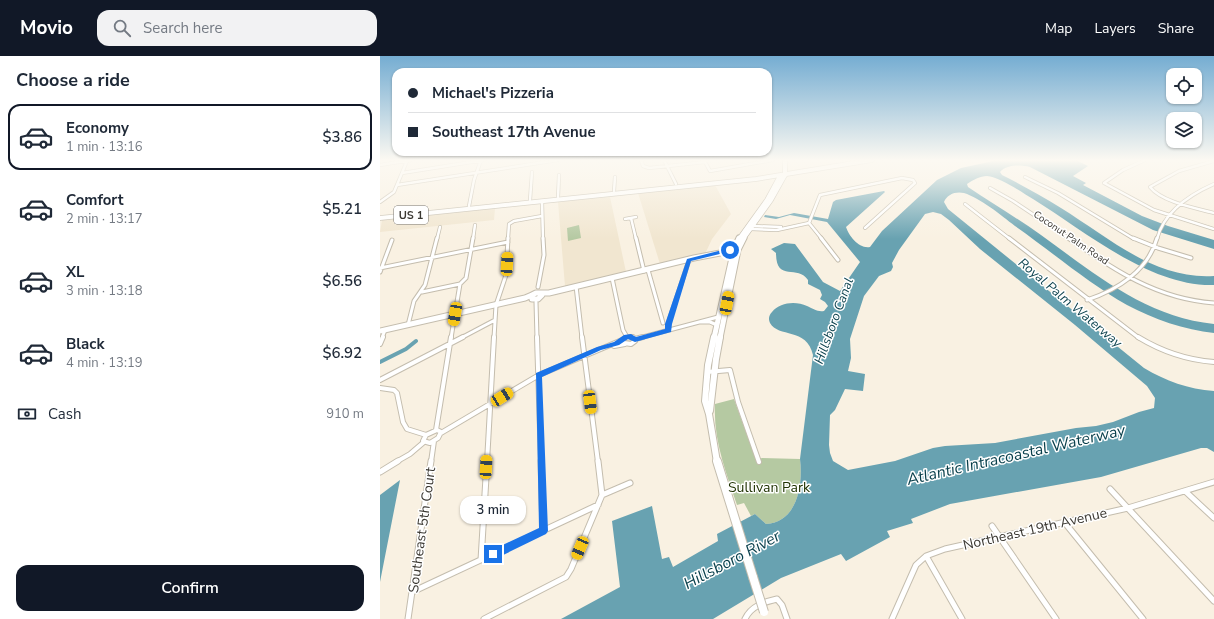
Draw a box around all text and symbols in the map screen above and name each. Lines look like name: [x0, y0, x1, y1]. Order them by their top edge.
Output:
search box: [97, 10, 377, 46]
text: Movio: [20, 15, 73, 41]
icon: search: [111, 17, 133, 39]
text: Search here: [143, 18, 223, 38]
text: Map: [1045, 19, 1072, 38]
text: Layers: [1094, 19, 1136, 38]
text: Share: [1158, 19, 1194, 38]
text: Choose a ride: [16, 68, 130, 92]
map controls: [1166, 68, 1202, 148]
button: locate: [1166, 68, 1202, 104]
text: Michael's Pizzeria: [432, 83, 554, 103]
button: layers: [1166, 112, 1202, 148]
text: Economy: [66, 118, 129, 138]
icon: car: [18, 119, 54, 155]
text: Southeast 17th Avenue: [432, 122, 596, 142]
text: $3.86: [322, 127, 362, 147]
text: 1 min · 13:16: [66, 138, 142, 156]
text: Comfort: [66, 190, 123, 210]
icon: car: [18, 191, 54, 227]
text: $5.21: [322, 199, 362, 219]
road number: US 1: [394, 206, 428, 224]
street label: Coconut Palm Road: [1031, 208, 1112, 269]
text: 2 min · 13:17: [66, 210, 142, 228]
route start: [721, 241, 739, 259]
car: [500, 252, 514, 276]
water label: Royal Palm Waterway: [1014, 254, 1127, 353]
text: XL: [66, 262, 85, 282]
icon: car: [18, 263, 54, 299]
text: $6.56: [322, 271, 362, 291]
water label: Hillsboro Canal: [810, 275, 858, 367]
text: 3 min · 13:18: [66, 282, 142, 300]
car: [719, 290, 735, 316]
car: [447, 301, 463, 327]
text: Black: [66, 334, 104, 354]
icon: car: [18, 335, 54, 371]
text: $6.92: [322, 343, 362, 363]
text: 4 min · 13:19: [66, 354, 142, 372]
car: [489, 386, 515, 408]
car: [583, 389, 597, 415]
icon: cash: [16, 403, 38, 425]
text: Cash: [48, 404, 82, 424]
text: 910 m: [326, 405, 364, 423]
water label: Atlantic Intracoastal Waterway: [904, 419, 1128, 491]
car: [479, 455, 493, 479]
street label: Southeast 5th Court: [404, 466, 440, 594]
park label: Sullivan Park: [728, 478, 811, 497]
callout: 3 min: [460, 496, 526, 524]
text: 3 min: [476, 501, 510, 519]
street label: Northeast 19th Avenue: [961, 503, 1109, 555]
water label: Hillsboro River: [680, 525, 785, 595]
car: [570, 535, 590, 561]
route end: [484, 545, 502, 563]
button: Confirm: [16, 565, 364, 611]

